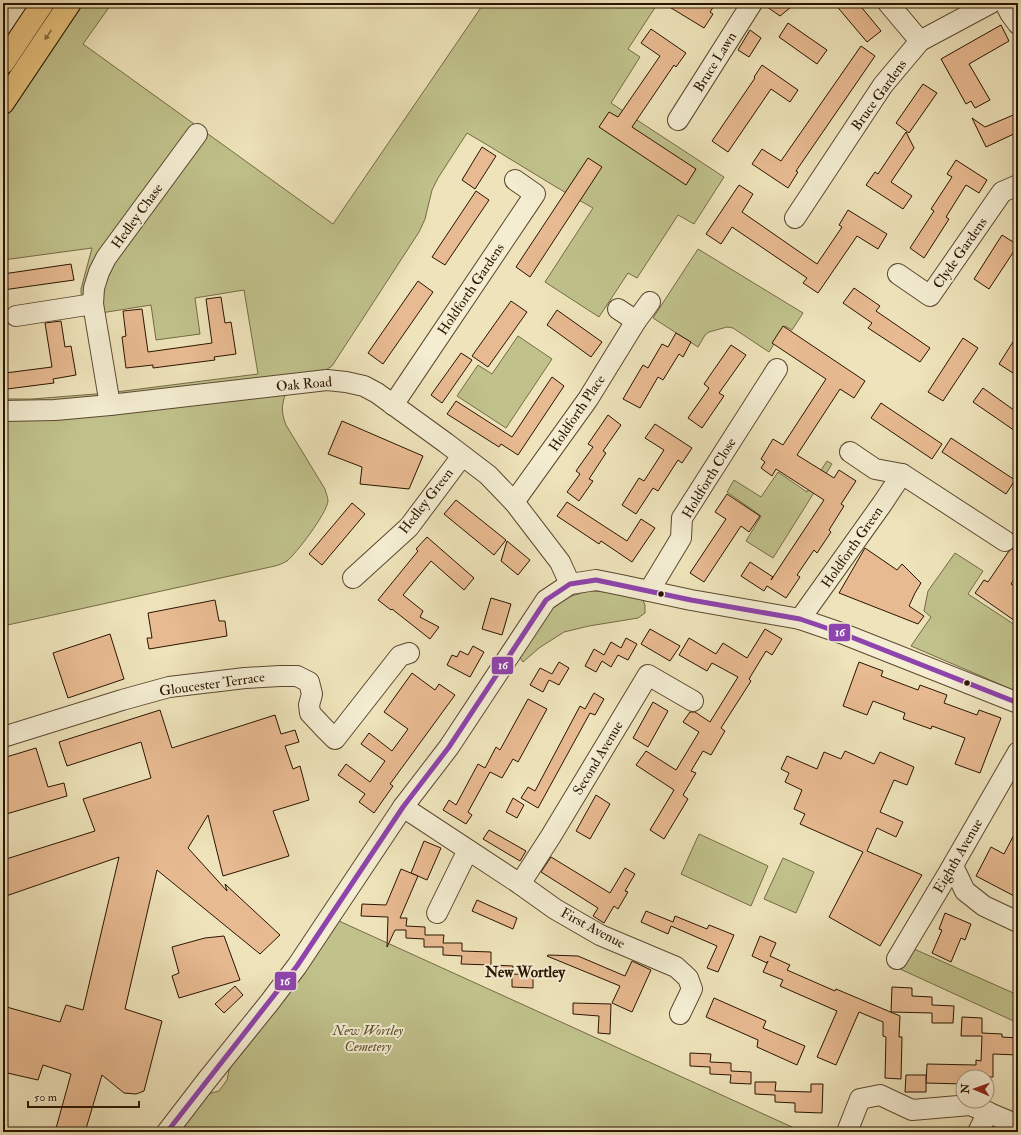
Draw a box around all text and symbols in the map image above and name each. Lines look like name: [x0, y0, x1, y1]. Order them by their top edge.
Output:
street label: Bruce Lawn: [690, 29, 740, 95]
one-way arrow: [44, 30, 52, 41]
street label: Bruce Gardens: [848, 56, 911, 134]
street label: Hedley Chase: [108, 180, 167, 253]
street label: Clyde Gardens: [929, 214, 992, 292]
street label: Holdforth Gardens: [434, 240, 508, 338]
street label: Holdforth Place: [545, 371, 609, 455]
street label: Oak Road: [275, 373, 333, 395]
street label: Holdforth Close: [678, 435, 740, 521]
street label: Hedley Green: [395, 465, 458, 538]
street label: Holdforth Green: [818, 503, 886, 591]
unlabelled marker: [656, 589, 666, 599]
line badge: 16: [828, 623, 851, 642]
text: 16: [835, 626, 846, 639]
line badge: 16: [491, 656, 514, 675]
text: 16: [498, 659, 509, 672]
street label: Gloucester Terrace: [158, 668, 266, 700]
unlabelled marker: [962, 678, 972, 688]
street label: Second Avenue: [569, 718, 627, 798]
street label: Eighth Avenue: [930, 816, 986, 896]
street label: First Avenue: [558, 904, 628, 952]
district label: New Wortley: [484, 963, 566, 983]
line badge: 16: [274, 971, 297, 991]
text: 16: [280, 975, 291, 988]
park label: New Wortley Cemetery: [332, 1022, 403, 1055]
north arrow: [955, 1069, 995, 1109]
text: N: [959, 1082, 972, 1095]
scale bar: [28, 1083, 139, 1109]
text: 50 m: [34, 1090, 58, 1105]

